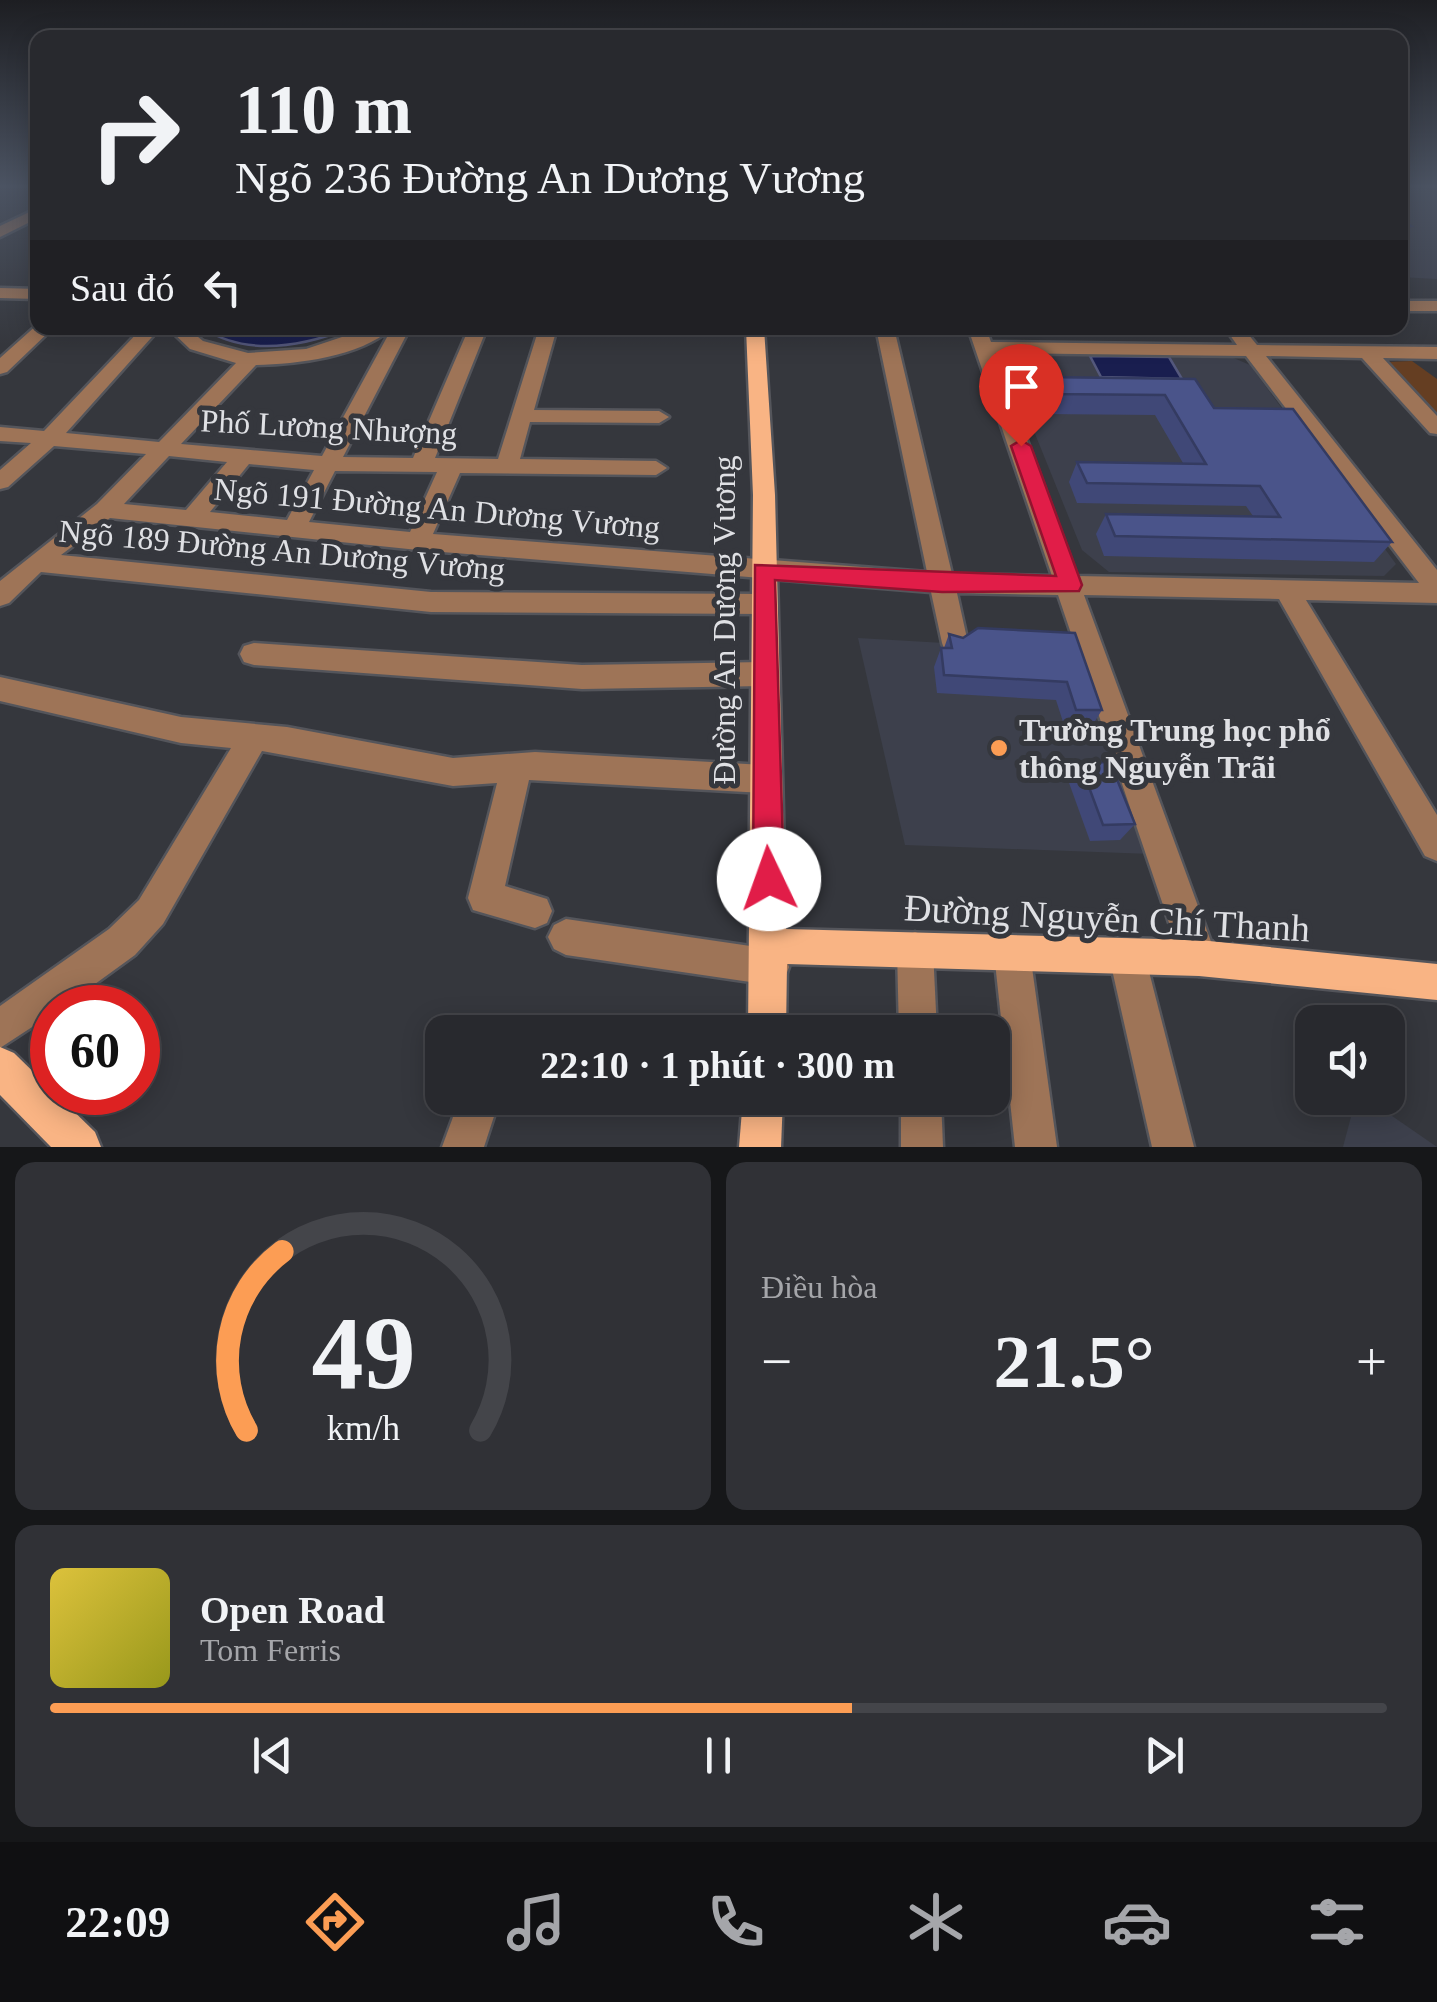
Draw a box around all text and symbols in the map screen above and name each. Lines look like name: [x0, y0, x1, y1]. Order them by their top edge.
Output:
icon: right: [70, 70, 200, 200]
text: 110 m: [235, 71, 412, 148]
text: Ngõ 236 Đường An Dương Vương: [235, 153, 865, 203]
icon: left: [195, 260, 250, 315]
text: Sau đó: [70, 267, 175, 309]
pin: [979, 344, 1064, 447]
icon: arrive: [994, 359, 1049, 414]
street label: Phố Lương Nhượng: [200, 402, 458, 452]
street label: Đường An Dương Vương: [706, 456, 742, 784]
street label: Ngõ 191 Đường An Dương Vương: [212, 471, 662, 545]
street label: Ngõ 189 Đường An Dương Vương: [57, 513, 507, 587]
place label: Trường Trung học phổ thông Nguyễn Trãi: [1019, 712, 1331, 785]
marker: Trường Trung học phổ thông Nguyễn Trãi: [988, 737, 1010, 759]
position arrow: [717, 827, 821, 931]
street label: Đường Nguyễn Chí Thanh: [903, 886, 1311, 950]
speed limit sign: 60: [30, 985, 160, 1115]
map controls: [1295, 1005, 1405, 1115]
button: sound: [1295, 1005, 1405, 1115]
text: 22:10 · 1 phút · 300 m: [540, 1044, 895, 1086]
text: Điều hòa: [761, 1269, 877, 1305]
text: 49: [311, 1295, 415, 1410]
text: 21.5°: [993, 1320, 1155, 1403]
text: −: [761, 1331, 792, 1392]
text: +: [1356, 1331, 1387, 1392]
text: km/h: [326, 1408, 400, 1448]
text: Open Road: [200, 1589, 385, 1631]
text: Tom Ferris: [200, 1632, 341, 1668]
icon: previous: [245, 1728, 300, 1783]
icon: pause: [691, 1728, 746, 1783]
icon: next: [1137, 1728, 1192, 1783]
icon: directions: [300, 1887, 370, 1957]
icon: music: [501, 1887, 571, 1957]
icon: phone: [701, 1887, 771, 1957]
icon: climate: [901, 1887, 971, 1957]
icon: car: [1102, 1887, 1172, 1957]
icon: filters: [1302, 1887, 1372, 1957]
text: 22:09: [65, 1897, 170, 1947]

